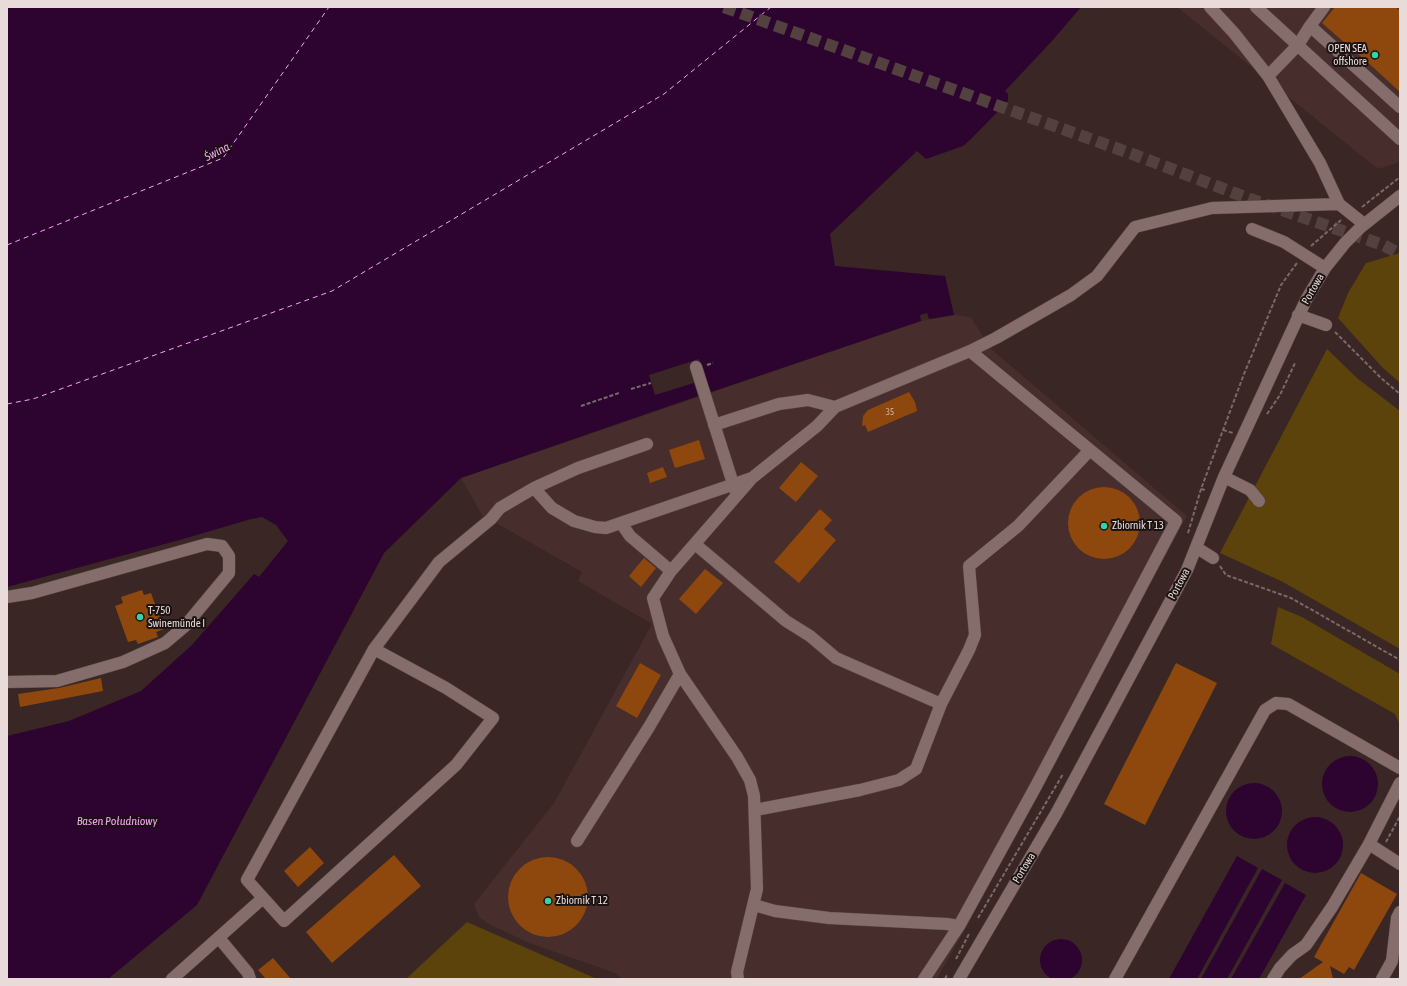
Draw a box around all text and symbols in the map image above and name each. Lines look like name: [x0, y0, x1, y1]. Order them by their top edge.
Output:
place label: OPEN SEA offshore: [1328, 42, 1367, 68]
marker: OPEN SEA offshore: [1370, 50, 1380, 60]
water label: Świna: [202, 140, 232, 164]
street label: Portowa: [1299, 271, 1327, 307]
house number: 35: [886, 407, 894, 417]
place label: Zbiornik T 13: [1112, 519, 1164, 533]
marker: Zbiornik T 13: [1099, 521, 1109, 531]
street label: Portowa: [1165, 566, 1193, 602]
place label: T-750 Swinemünde I: [148, 604, 205, 630]
marker: T-750 Swinemünde I: [135, 612, 145, 622]
water label: Basen Południowy: [77, 814, 157, 828]
street label: Portowa: [1010, 850, 1038, 886]
place label: Zbiornik T 12: [556, 894, 608, 908]
marker: Zbiornik T 12: [543, 896, 553, 906]

